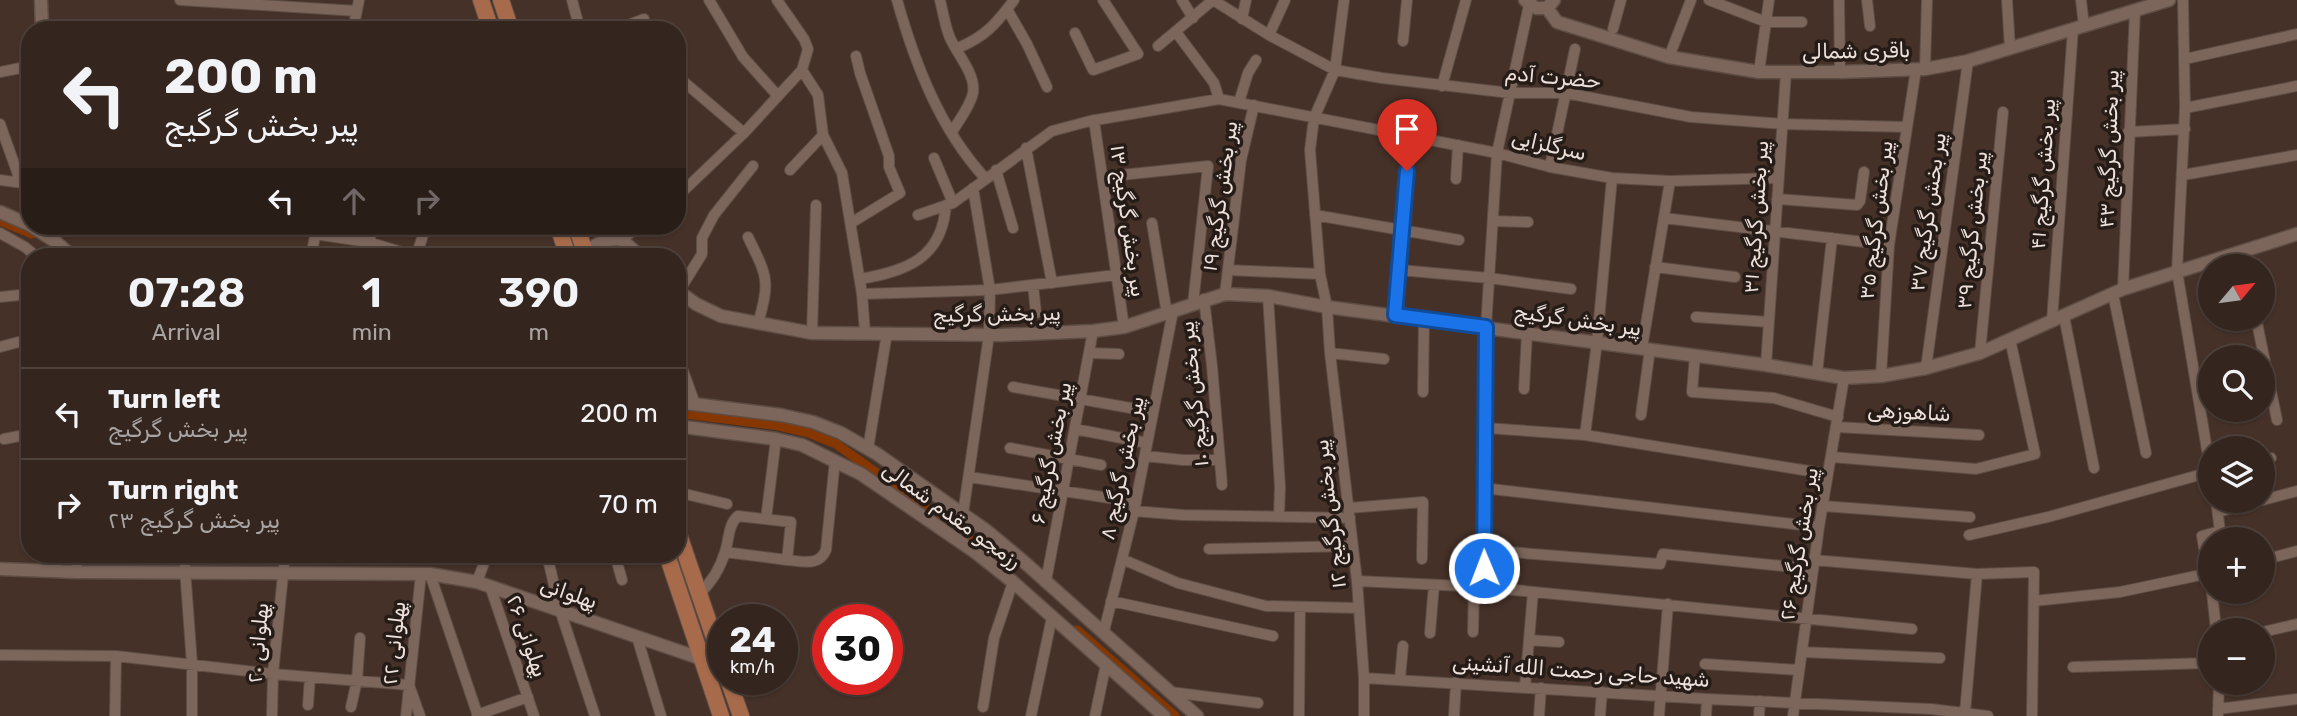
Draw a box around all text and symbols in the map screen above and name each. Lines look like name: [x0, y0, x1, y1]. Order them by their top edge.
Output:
street label: باقری شمالی: [1802, 37, 1910, 64]
text: 200 m: [164, 47, 318, 105]
icon: left: [49, 49, 140, 140]
street label: حضرت آدم: [1504, 60, 1602, 94]
street label: پیر بخش گرگیج ۴۳: [2093, 69, 2126, 229]
street label: پیر بخش گرگیج ۴۱: [2025, 98, 2062, 251]
pin: [1377, 99, 1437, 171]
text: پیر بخش گرگیج: [164, 106, 359, 144]
icon: arrive: [1388, 110, 1426, 148]
street label: پیر بخش گرگیج ۱۹: [1197, 119, 1244, 273]
street label: سرگلزایی: [1509, 124, 1589, 165]
street label: پیر بخش گرگیج ۳۷: [1904, 131, 1953, 293]
street label: پیر بخش گرگیج ۳۵: [1853, 139, 1900, 301]
street label: پیر بخش گرگیج ۳۱: [1738, 140, 1775, 294]
street label: پیر بخش گرگیج ۱۳: [1103, 143, 1152, 299]
street label: پیر بخش گرگیج ۳۹: [1951, 150, 1994, 311]
icon: left: [262, 182, 300, 220]
icon: ahead: [335, 182, 373, 220]
icon: right: [408, 182, 446, 220]
north arrow: [2198, 254, 2275, 331]
map controls: [2198, 254, 2275, 695]
text: 07:28: [127, 268, 245, 318]
text: 1: [362, 268, 382, 318]
text: 390: [498, 268, 580, 318]
street label: پیر بخش گرگیج: [1513, 298, 1643, 343]
street label: پیر بخش گرگیج: [933, 300, 1061, 329]
text: Arrival: [152, 318, 221, 346]
text: min: [352, 318, 392, 346]
text: m: [529, 318, 549, 346]
street label: پیر بخش گرگیج ۱۰: [1173, 320, 1216, 468]
button: search: [2198, 345, 2275, 422]
street label: پیر بخش گرگیج ۶: [1024, 380, 1079, 527]
text: Turn left: [108, 384, 220, 415]
street label: پیر بخش گرگیج ۸: [1094, 394, 1151, 543]
icon: left: [49, 395, 87, 433]
street label: شاهوزهی: [1867, 397, 1951, 426]
text: 200 m: [580, 398, 658, 429]
text: پیر بخش گرگیج: [108, 415, 248, 443]
button: layers: [2198, 436, 2275, 513]
street label: پیر بخش گرگیج ۱۲: [1308, 438, 1353, 590]
street label: رزمجو مقدم شمالی: [877, 456, 1027, 574]
street label: پیر بخش گرگیج ۲۶: [1774, 466, 1825, 623]
text: Turn right: [108, 475, 238, 506]
icon: right: [49, 486, 87, 524]
text: 70 m: [599, 489, 658, 520]
text: پیر بخش گرگیج ۲۳: [108, 506, 280, 534]
button: +: [2198, 527, 2275, 604]
position arrow: [1447, 531, 1521, 605]
street label: پهلوانی: [537, 571, 601, 616]
street label: پهلوانی ۲۶: [500, 591, 553, 681]
street label: پهلوانی ۲۲: [377, 600, 412, 686]
street label: پهلوانی ۲۰: [242, 602, 275, 684]
speed limit sign: 30: [812, 604, 903, 695]
button: −: [2198, 618, 2275, 695]
text: 24: [729, 619, 776, 661]
street label: شهید حاجی رحمت الله آنشینی: [1451, 649, 1711, 692]
text: km/h: [730, 656, 775, 678]

